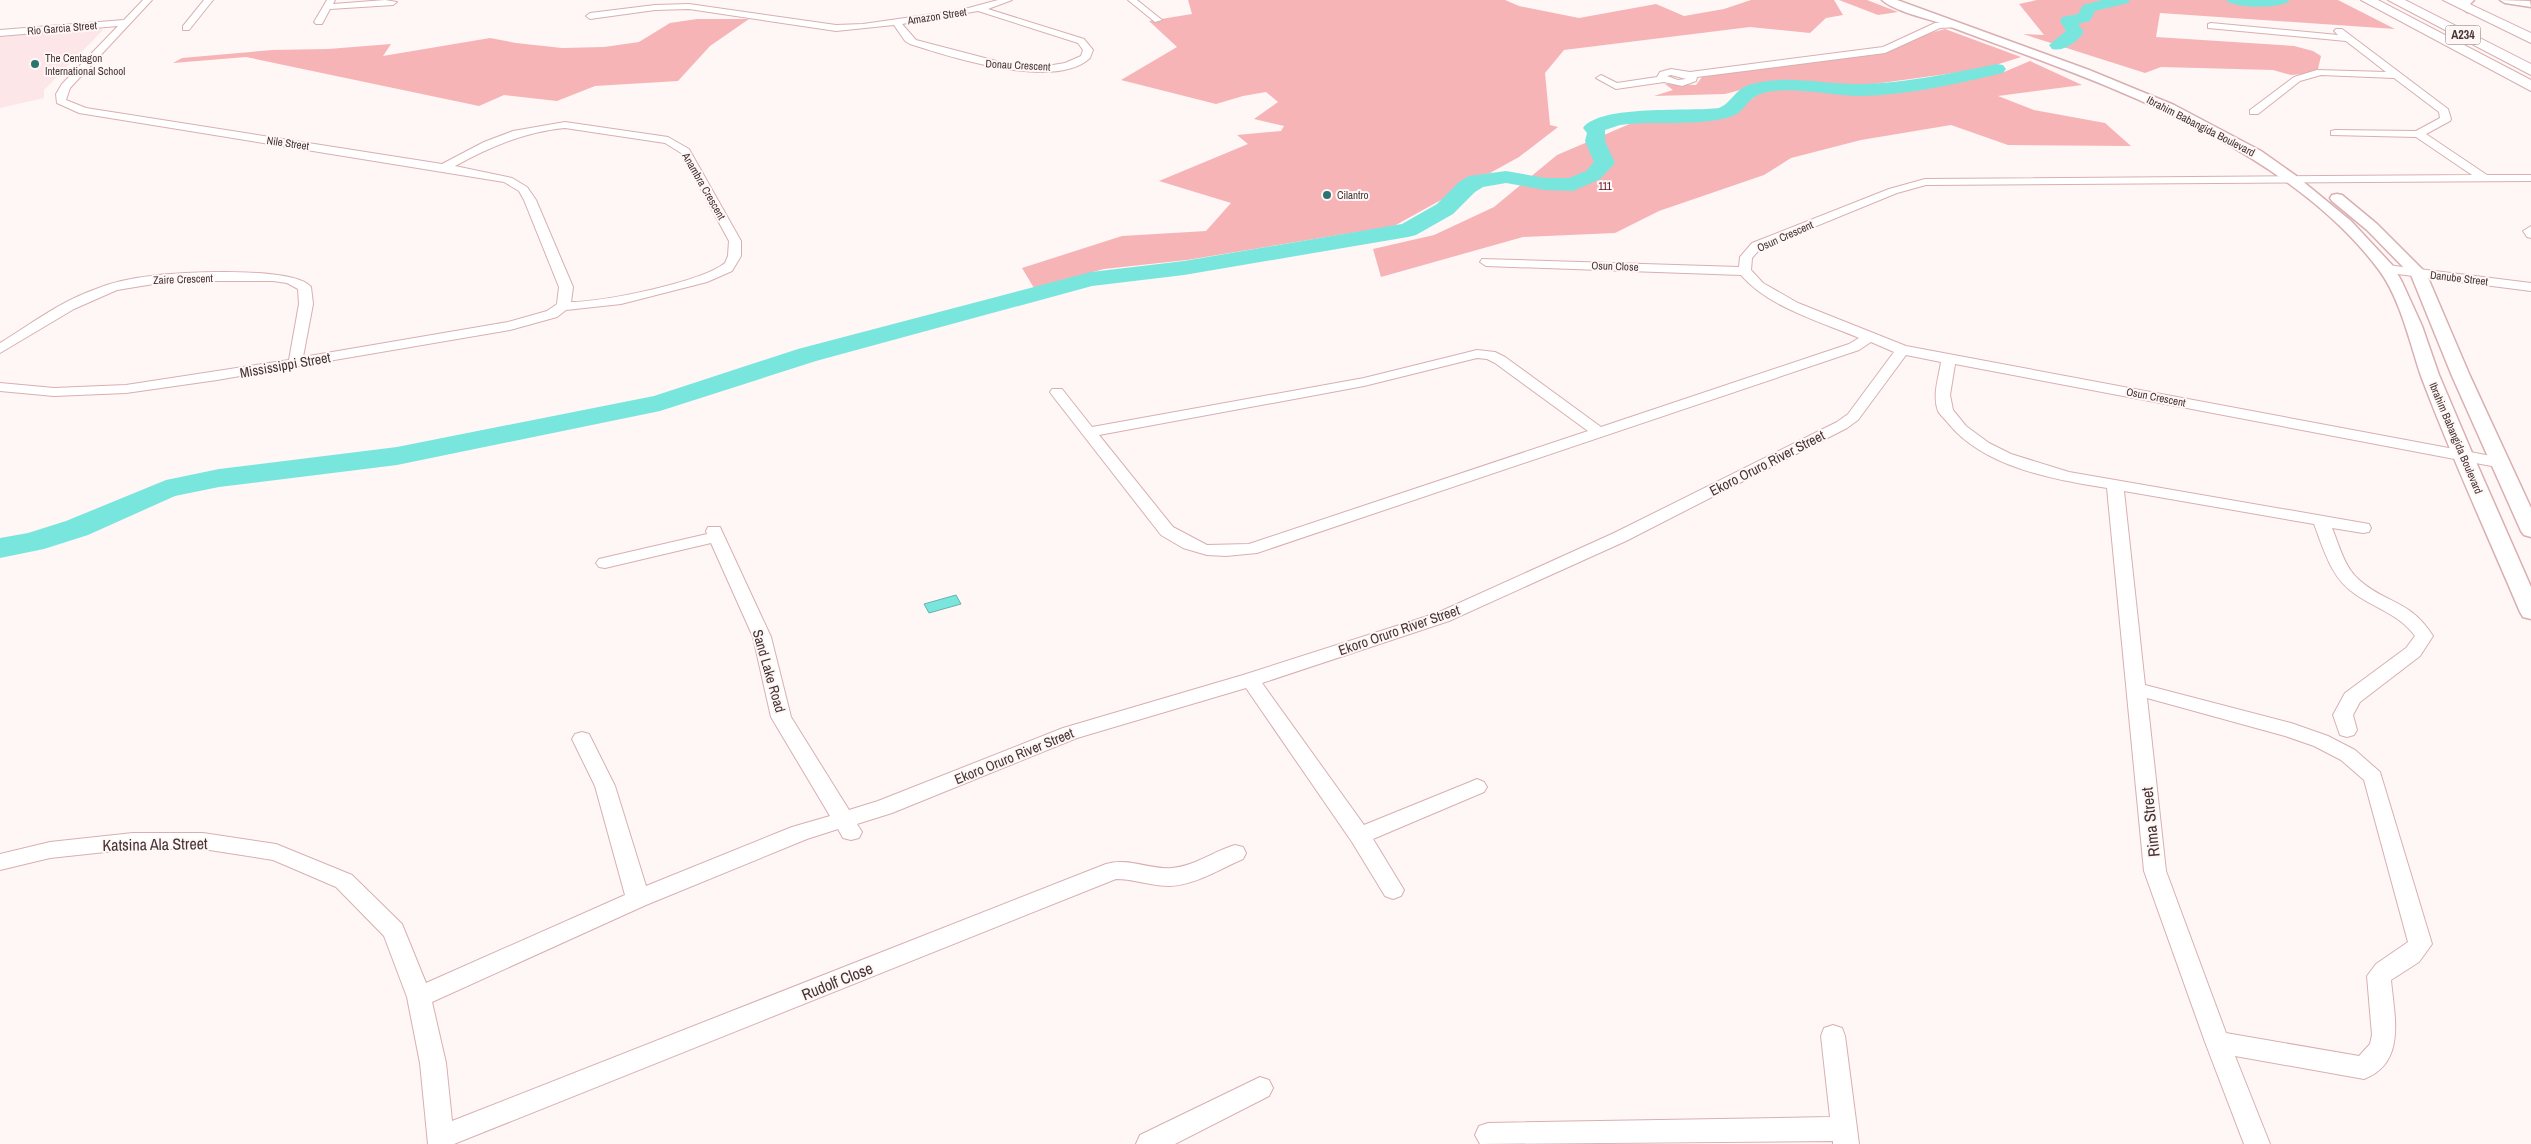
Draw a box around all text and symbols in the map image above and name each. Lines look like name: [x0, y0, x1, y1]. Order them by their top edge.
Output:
street label: Amazon Street: [905, 4, 968, 28]
street label: Rio Garcia Street: [26, 18, 98, 38]
road number: A234: [2446, 26, 2480, 44]
place label: The Centagon International School: [45, 51, 125, 78]
street label: Donau Crescent: [985, 56, 1051, 74]
marker: The Centagon International School: [29, 58, 41, 70]
street label: Ibrahim Babangida Boulevard: [2144, 93, 2258, 159]
street label: Nile Street: [266, 133, 311, 153]
street label: Anambra Crescent: [679, 149, 729, 222]
park label: 111: [1598, 179, 1612, 193]
place label: Cilantro: [1337, 188, 1369, 202]
marker: Cilantro: [1321, 189, 1333, 201]
street label: Osun Crescent: [1755, 217, 1816, 255]
street label: Osun Close: [1591, 258, 1639, 274]
street label: Danube Street: [2429, 268, 2489, 289]
street label: Zaire Crescent: [153, 271, 214, 287]
street label: Mississippi Street: [238, 348, 332, 382]
street label: Ibrahim Babangida Boulevard: [2426, 380, 2486, 496]
street label: Osun Crescent: [2125, 384, 2187, 410]
street label: Ekoro Oruro River Street: [1706, 426, 1828, 500]
street label: Ekoro Oruro River Street: [1336, 601, 1462, 659]
street label: Sand Lake Road: [749, 627, 789, 715]
street label: Ekoro Oruro River Street: [952, 724, 1076, 788]
street label: Rima Street: [2135, 786, 2165, 858]
street label: Katsina Ala Street: [102, 832, 208, 856]
street label: Rudolf Close: [798, 957, 876, 1005]

